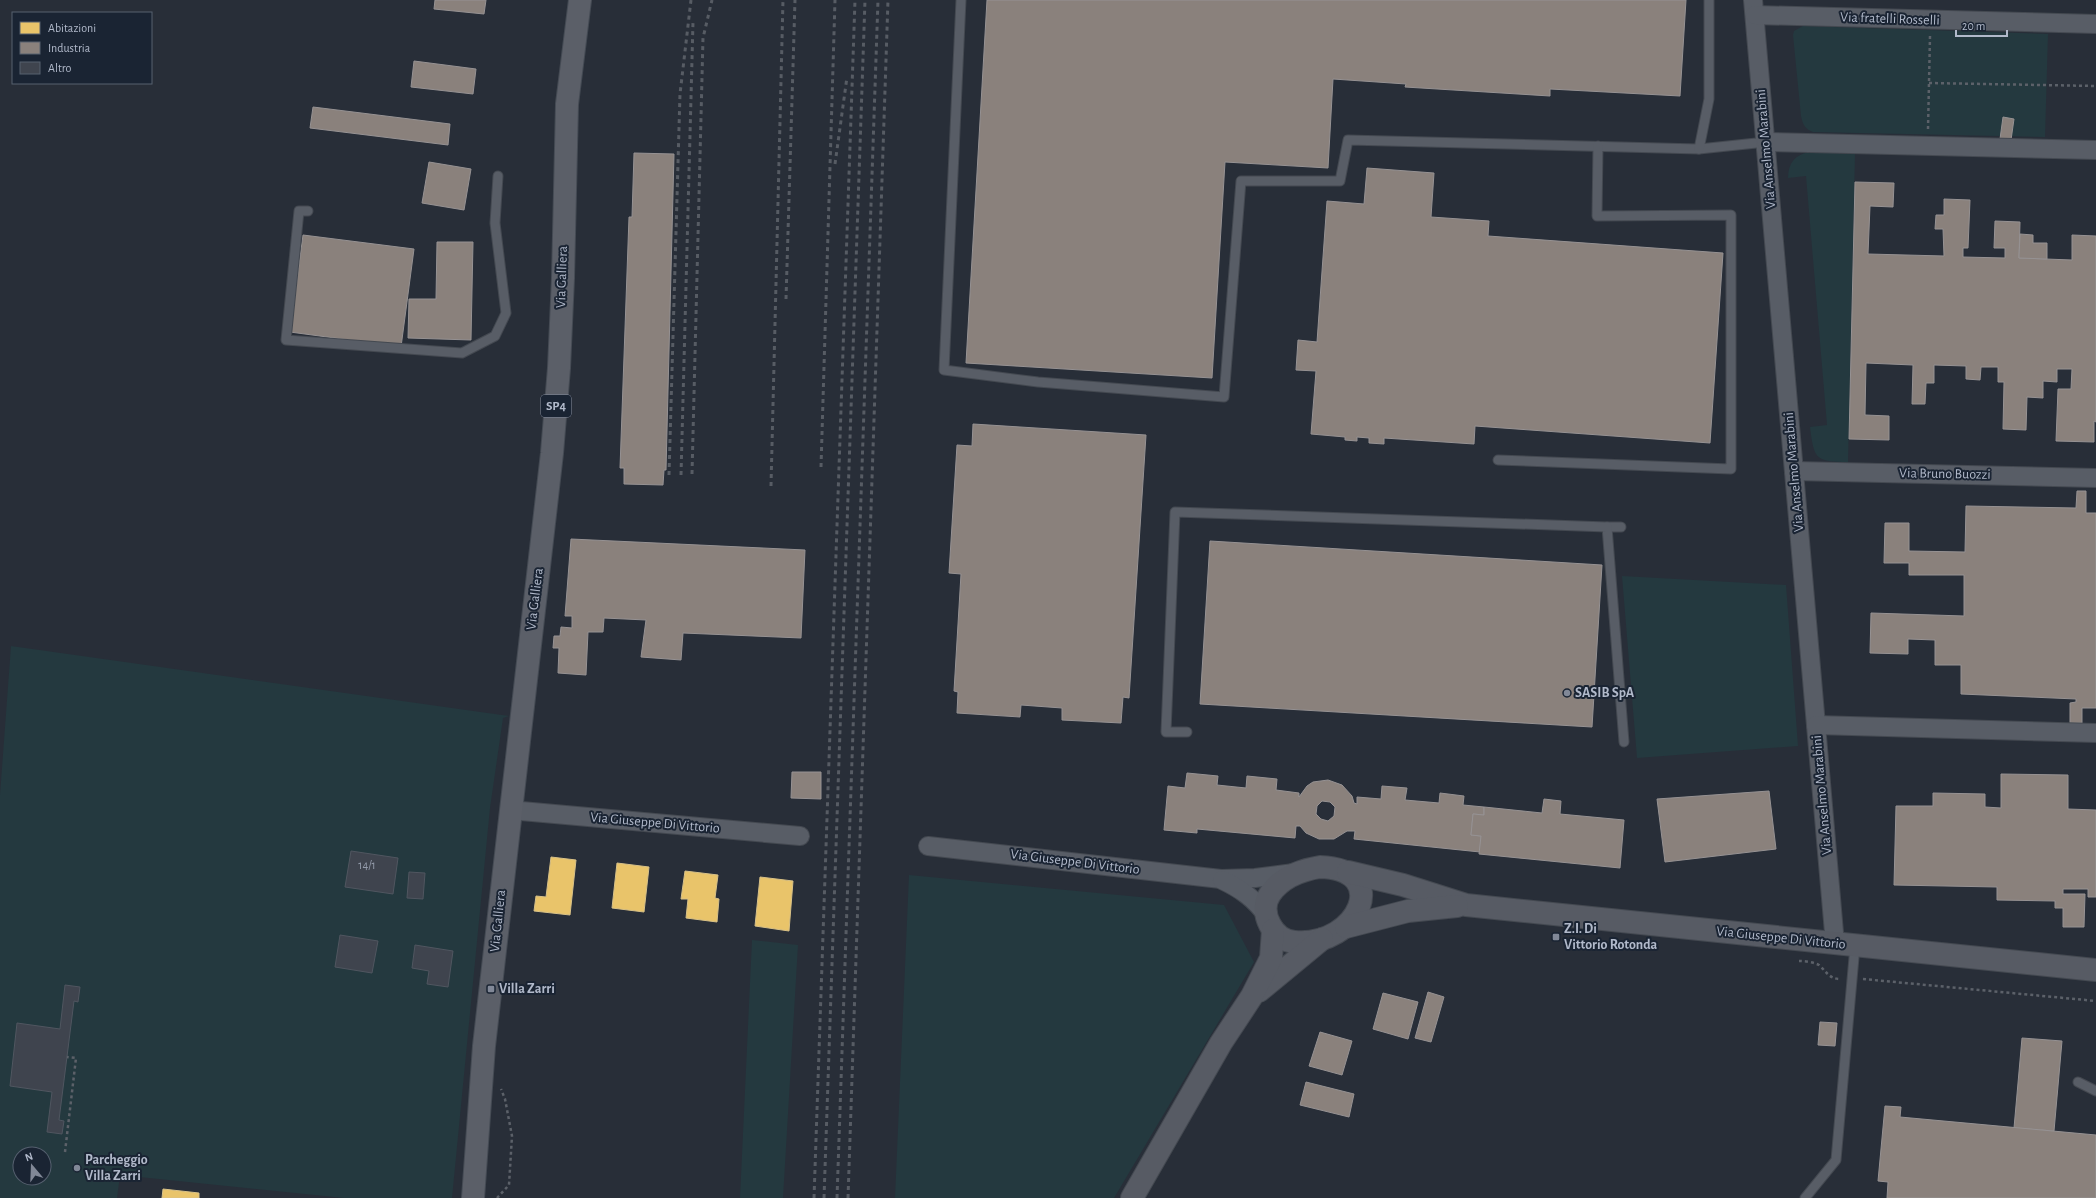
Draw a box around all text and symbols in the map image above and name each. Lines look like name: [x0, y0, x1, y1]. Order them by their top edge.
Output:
street label: Via fratelli Rosselli: [1840, 10, 1940, 28]
legend: [12, 12, 152, 84]
scale bar: [1956, 12, 2007, 38]
text: 20 m: [1962, 20, 1985, 32]
text: Abitazioni: [48, 22, 96, 34]
text: Industria: [48, 42, 91, 54]
text: Altro: [48, 62, 72, 74]
street label: Via Anselmo Marabini: [1754, 89, 1778, 209]
street label: Via Galliera: [554, 245, 570, 308]
road number: SP4: [541, 395, 571, 417]
street label: Via Anselmo Marabini: [1782, 412, 1806, 532]
street label: Via Bruno Buozzi: [1899, 466, 1991, 482]
street label: Via Galliera: [524, 567, 546, 631]
place label: SASIB SpA: [1575, 686, 1635, 700]
marker: SASIB SpA: [1562, 688, 1572, 698]
street label: Via Anselmo Marabini: [1810, 735, 1834, 855]
street label: Via Giuseppe Di Vittorio: [590, 810, 720, 836]
street label: Via Giuseppe Di Vittorio: [1010, 847, 1140, 877]
house number: 14/1: [358, 859, 376, 871]
street label: Via Galliera: [488, 889, 508, 953]
place label: Z.I. Di Vittorio Rotonda: [1564, 922, 1658, 952]
street label: Via Giuseppe Di Vittorio: [1716, 924, 1846, 952]
marker: Z.I. Di Vittorio Rotonda: [1551, 932, 1561, 942]
place label: Villa Zarri: [499, 982, 555, 996]
marker: Villa Zarri: [486, 984, 496, 994]
north arrow: [12, 1146, 52, 1186]
text: N: [23, 1151, 34, 1163]
place label: Parcheggio Villa Zarri: [85, 1153, 148, 1183]
marker: Parcheggio Villa Zarri: [72, 1163, 82, 1173]

